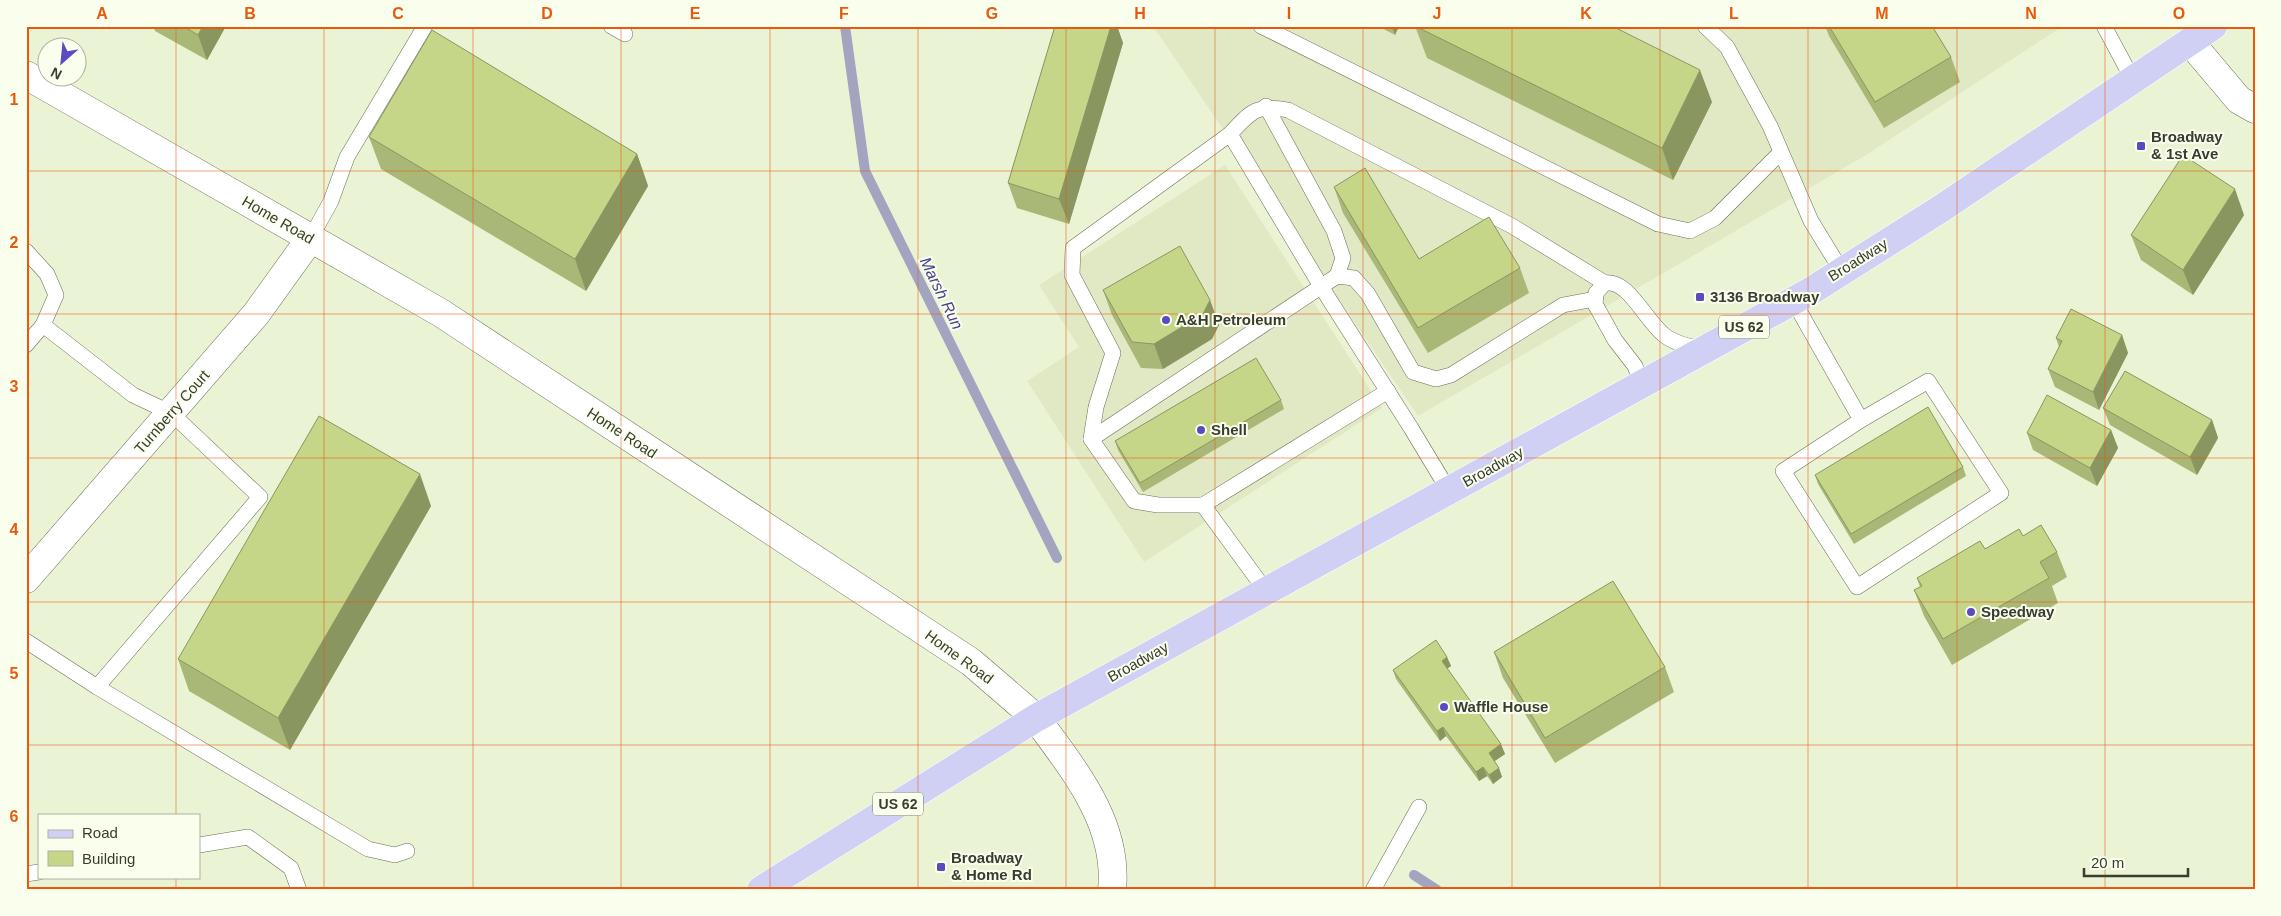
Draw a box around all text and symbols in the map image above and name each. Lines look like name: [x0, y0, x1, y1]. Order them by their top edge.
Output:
text: A: [96, 5, 108, 22]
text: B: [244, 5, 256, 22]
text: C: [392, 5, 404, 22]
text: D: [541, 5, 553, 22]
text: E: [690, 5, 701, 22]
text: F: [839, 5, 849, 22]
text: G: [986, 5, 998, 22]
text: H: [1134, 5, 1146, 22]
text: I: [1287, 5, 1291, 22]
text: J: [1433, 5, 1441, 22]
text: K: [1580, 5, 1592, 22]
text: L: [1729, 5, 1739, 22]
text: M: [1875, 5, 1889, 22]
text: N: [2025, 5, 2037, 22]
text: O: [2173, 5, 2185, 22]
north arrow: [38, 38, 88, 88]
text: N: [48, 64, 64, 83]
text: 1: [10, 91, 19, 108]
place label: Broadway & 1st Ave: [2151, 128, 2223, 162]
marker: Broadway & 1st Ave: [2135, 140, 2147, 152]
street label: Home Road: [239, 192, 317, 247]
text: 2: [10, 234, 19, 251]
street label: Broadway: [1825, 234, 1891, 284]
water label: Marsh Run: [917, 254, 966, 332]
place label: 3136 Broadway: [1710, 288, 1820, 305]
marker: 3136 Broadway: [1694, 291, 1706, 303]
place label: A&H Petroleum: [1176, 311, 1286, 328]
marker: A&H Petroleum: [1160, 314, 1172, 326]
road number: US 62: [1719, 316, 1769, 338]
street label: Turnberry Court: [131, 366, 213, 457]
text: 3: [10, 378, 19, 395]
street label: Home Road: [584, 404, 660, 462]
place label: Shell: [1211, 421, 1247, 438]
marker: Shell: [1195, 424, 1207, 436]
street label: Broadway: [1459, 443, 1526, 490]
text: 4: [10, 521, 19, 538]
place label: Speedway: [1981, 603, 2055, 620]
marker: Speedway: [1965, 606, 1977, 618]
street label: Home Road: [922, 626, 997, 687]
street label: Broadway: [1104, 638, 1171, 685]
text: 5: [10, 665, 19, 682]
place label: Waffle House: [1454, 698, 1548, 715]
marker: Waffle House: [1438, 701, 1450, 713]
road number: US 62: [873, 792, 923, 816]
text: 6: [10, 808, 19, 825]
legend: [38, 814, 200, 878]
text: Road: [82, 824, 118, 841]
scale bar: [2084, 846, 2187, 878]
place label: Broadway & Home Rd: [951, 849, 1032, 883]
text: Building: [82, 850, 135, 867]
text: 20 m: [2091, 854, 2124, 871]
marker: Broadway & Home Rd: [935, 861, 947, 873]

